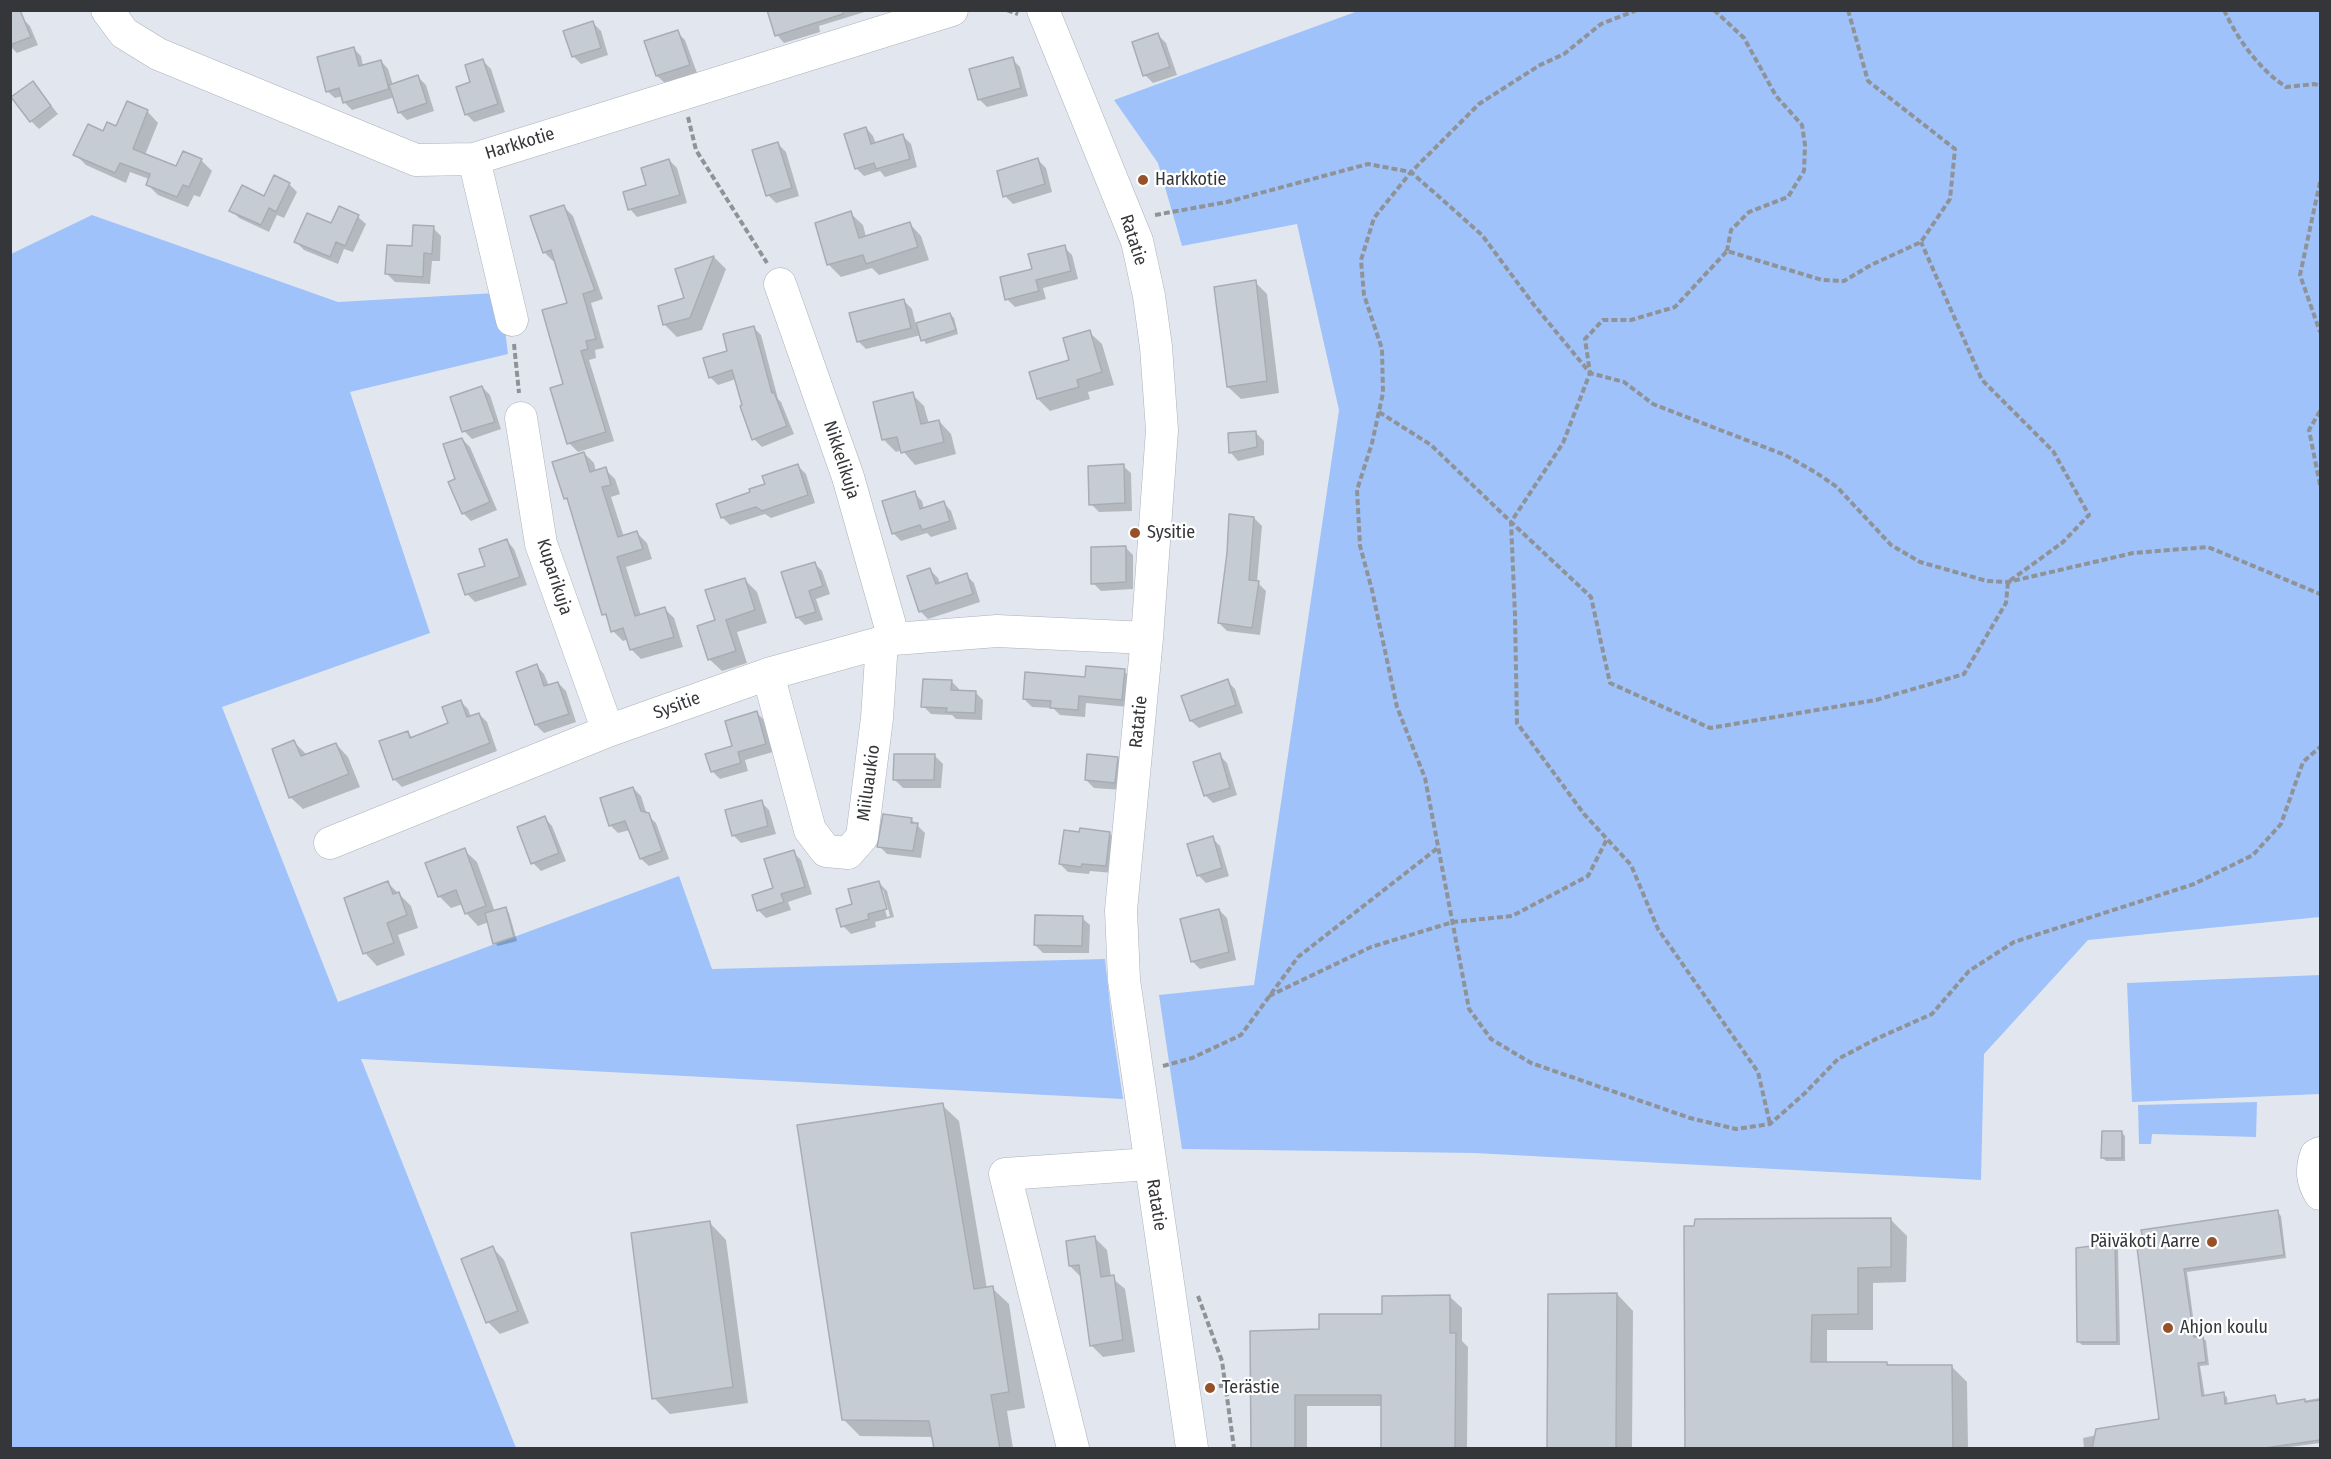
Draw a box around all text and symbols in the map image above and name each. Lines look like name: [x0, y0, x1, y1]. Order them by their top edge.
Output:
street label: Harkkotie: [483, 123, 557, 165]
place label: Harkkotie: [1155, 169, 1226, 191]
marker: Harkkotie: [1136, 173, 1150, 187]
street label: Ratatie: [1115, 212, 1151, 268]
street label: Nikkelikuja: [818, 418, 864, 502]
place label: Sysitie: [1147, 522, 1195, 544]
marker: Sysitie: [1128, 526, 1142, 540]
street label: Kuparikuja: [532, 536, 576, 618]
street label: Sysitie: [651, 688, 703, 724]
street label: Ratatie: [1126, 695, 1152, 749]
street label: Miiluaukio: [853, 744, 885, 822]
street label: Ratatie: [1141, 1177, 1171, 1233]
place label: Päiväkoti Aarre: [2090, 1231, 2200, 1253]
marker: Päiväkoti Aarre: [2205, 1235, 2219, 1249]
place label: Ahjon koulu: [2180, 1317, 2268, 1339]
marker: Ahjon koulu: [2161, 1321, 2175, 1335]
place label: Terästie: [1222, 1377, 1280, 1399]
marker: Terästie: [1203, 1381, 1217, 1395]

